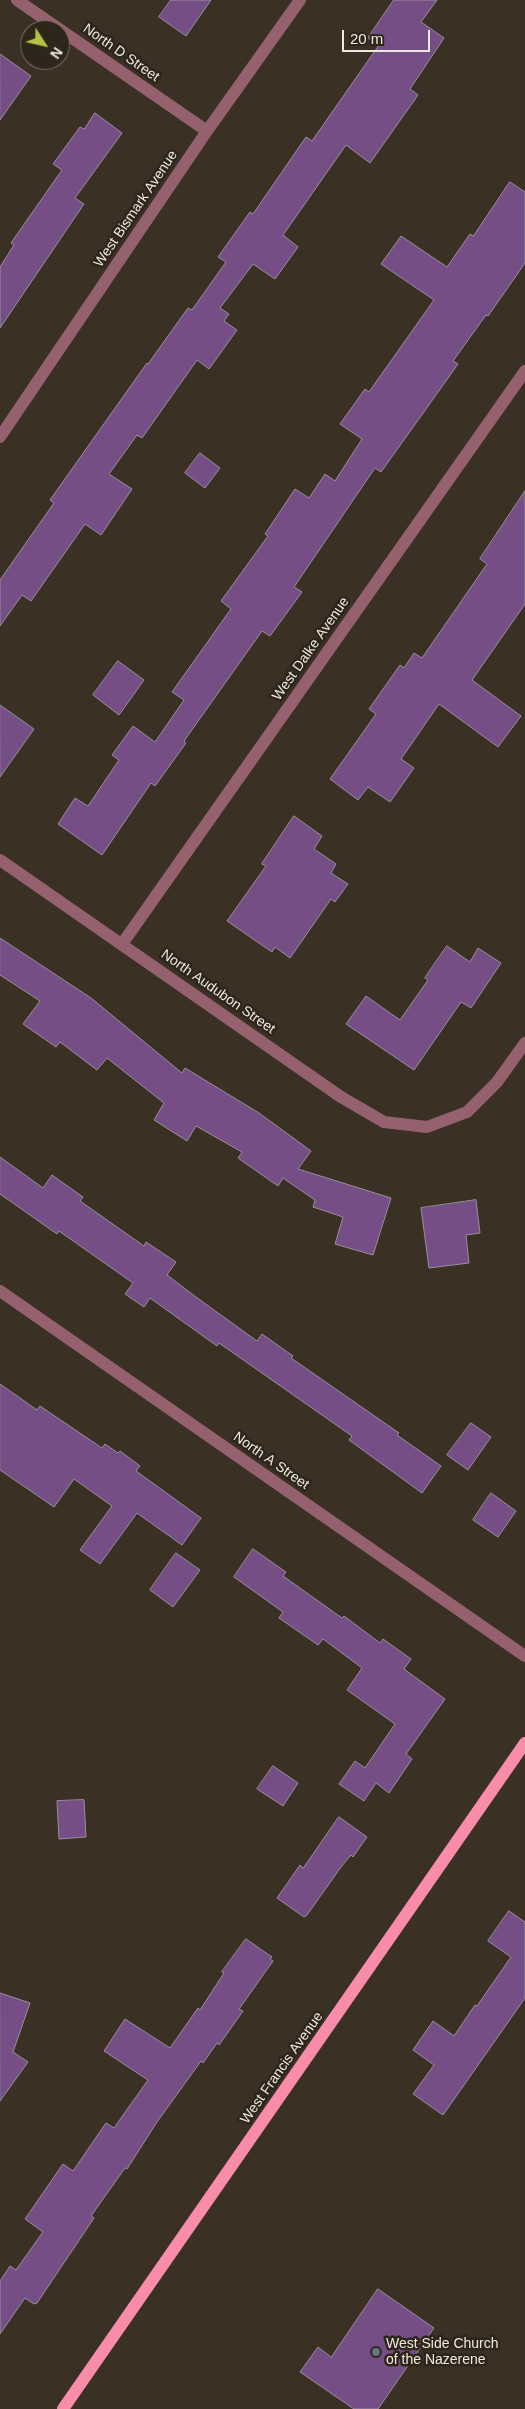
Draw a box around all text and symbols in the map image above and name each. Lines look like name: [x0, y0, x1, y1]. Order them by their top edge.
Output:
north arrow: [20, 20, 70, 70]
street label: North D Street: [80, 20, 162, 86]
scale bar: [345, 20, 432, 52]
text: 20 m: [350, 30, 383, 47]
text: N: [47, 44, 66, 62]
street label: West Bismark Avenue: [91, 147, 181, 271]
street label: West Dalke Avenue: [269, 594, 353, 704]
street label: North Audubon Street: [158, 946, 278, 1038]
street label: North A Street: [230, 1429, 312, 1493]
street label: West Francis Avenue: [237, 2009, 327, 2127]
place label: West Side Church of the Nazerene: [386, 2336, 499, 2368]
marker: West Side Church of the Nazerene: [370, 2346, 382, 2358]

